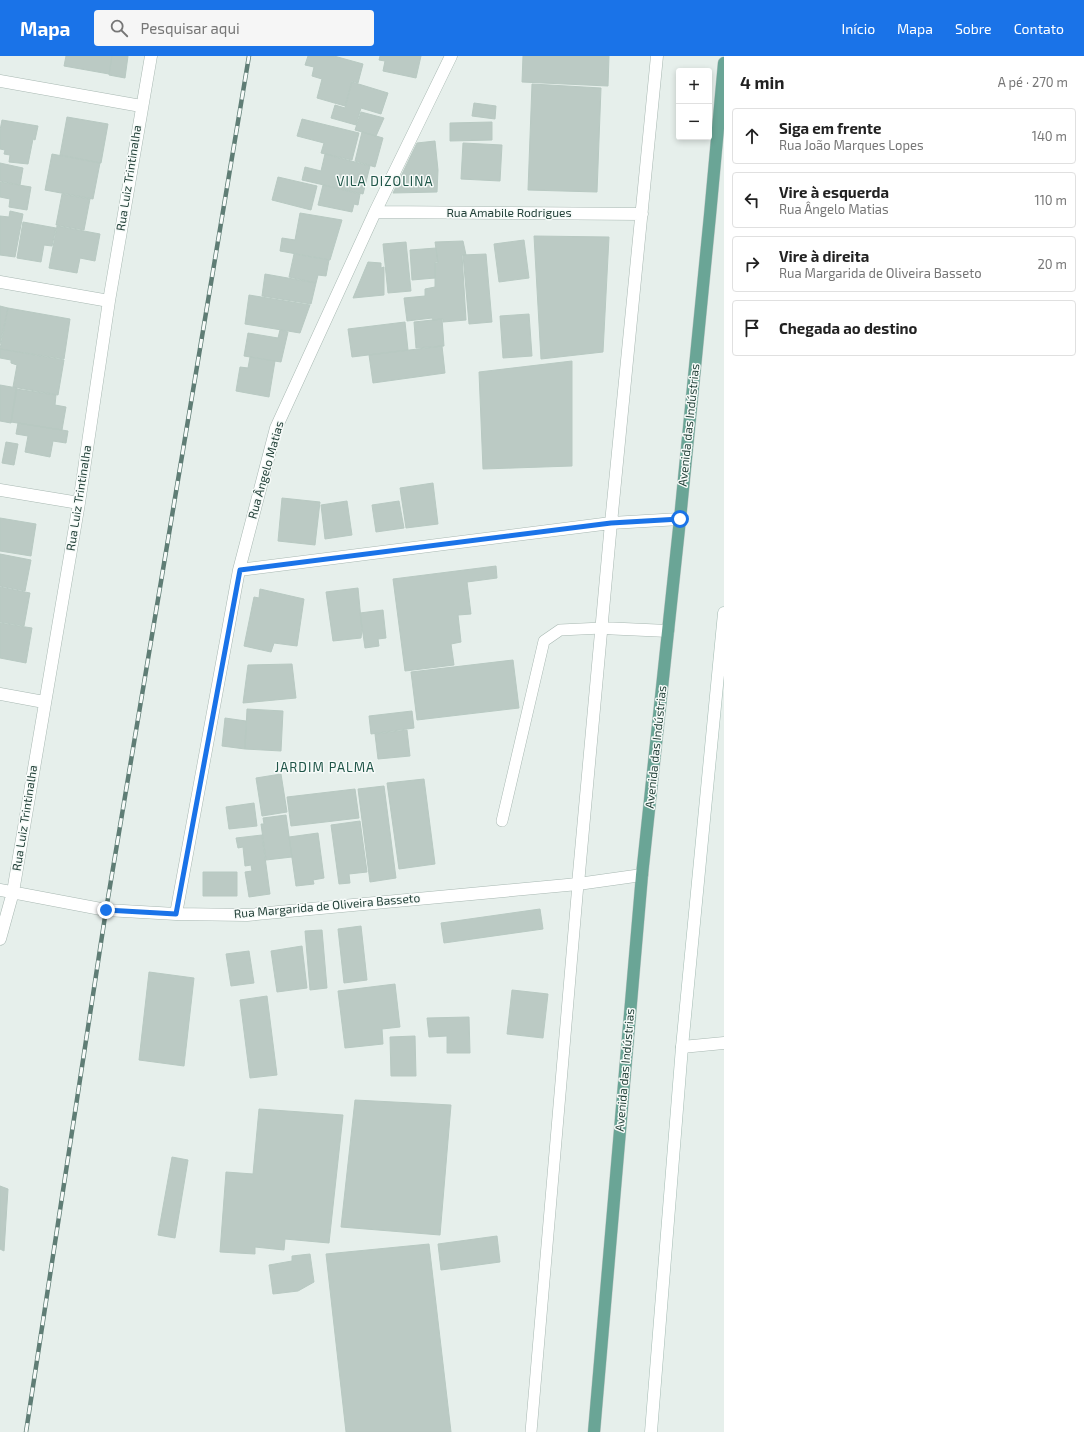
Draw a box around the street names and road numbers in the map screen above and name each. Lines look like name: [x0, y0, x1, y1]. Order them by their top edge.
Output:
street label: Rua Luiz Trintinalha: [113, 124, 143, 232]
street label: Rua Amabile Rodrigues: [446, 205, 572, 219]
street label: Avenida das Indústrias: [675, 363, 701, 487]
street label: Rua Ângelo Matias: [244, 419, 286, 520]
street label: Rua Luiz Trintinalha: [63, 444, 93, 552]
street label: Avenida das Indústrias: [642, 685, 668, 809]
street label: Rua Luiz Trintinalha: [9, 764, 39, 872]
street label: Rua Margarida de Oliveira Basseto: [233, 890, 421, 920]
street label: Avenida das Indústrias: [612, 1008, 636, 1132]

